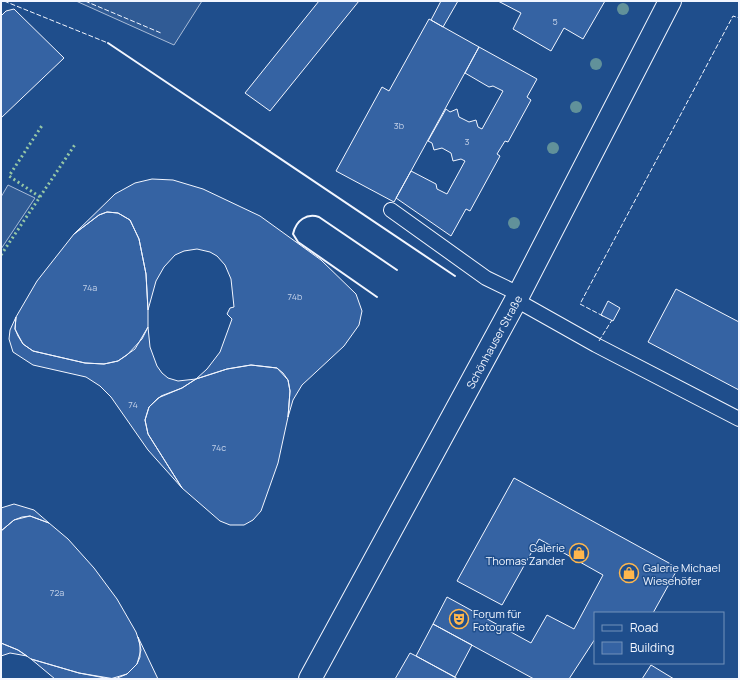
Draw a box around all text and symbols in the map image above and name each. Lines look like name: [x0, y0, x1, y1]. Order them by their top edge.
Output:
house number: 5: [552, 15, 558, 28]
house number: 3b: [394, 119, 404, 132]
house number: 3: [465, 135, 470, 148]
house number: 74a: [83, 281, 97, 294]
house number: 74b: [288, 290, 302, 303]
street label: Schönhauser Straße: [462, 292, 525, 391]
house number: 74: [128, 398, 138, 411]
house number: 74c: [212, 441, 226, 454]
place label: Galerie Thomas Zander: [486, 540, 566, 568]
shop icon: Galerie Thomas Zander: [568, 542, 590, 564]
place label: Galerie Michael Wiesehöfer: [643, 560, 721, 588]
shop icon: Galerie Michael Wiesehöfer: [618, 562, 640, 584]
house number: 72a: [50, 586, 64, 599]
place label: Forum für Fotografie: [473, 606, 526, 634]
theatre icon: Forum für Fotografie: [448, 608, 470, 630]
legend: [594, 612, 724, 664]
text: Road: [630, 619, 658, 636]
text: Building: [630, 639, 674, 656]

